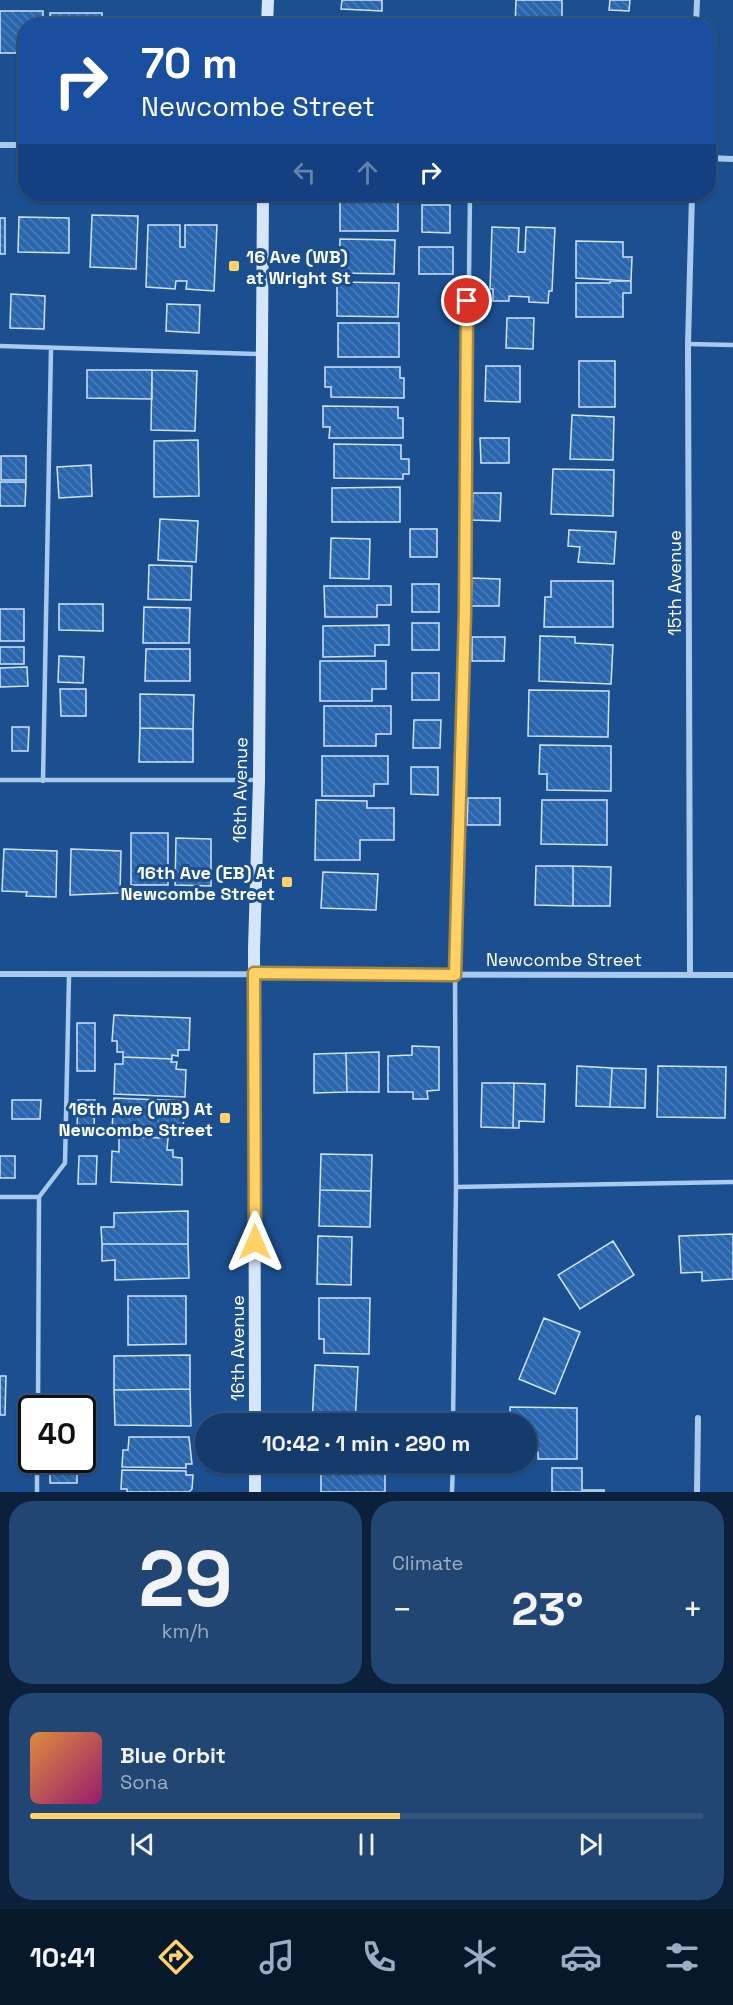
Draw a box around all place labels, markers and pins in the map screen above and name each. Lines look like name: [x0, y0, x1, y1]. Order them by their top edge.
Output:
place label: 16 Ave (WB) at Wright St: [246, 245, 351, 289]
marker: 16 Ave (WB) at Wright St: [227, 259, 241, 273]
pin: [441, 275, 492, 326]
place label: 16th Ave (EB) At Newcombe Street: [121, 861, 275, 905]
marker: 16th Ave (EB) At Newcombe Street: [280, 875, 294, 889]
place label: 16th Ave (WB) At Newcombe Street: [59, 1097, 213, 1141]
marker: 16th Ave (WB) At Newcombe Street: [218, 1111, 232, 1125]

